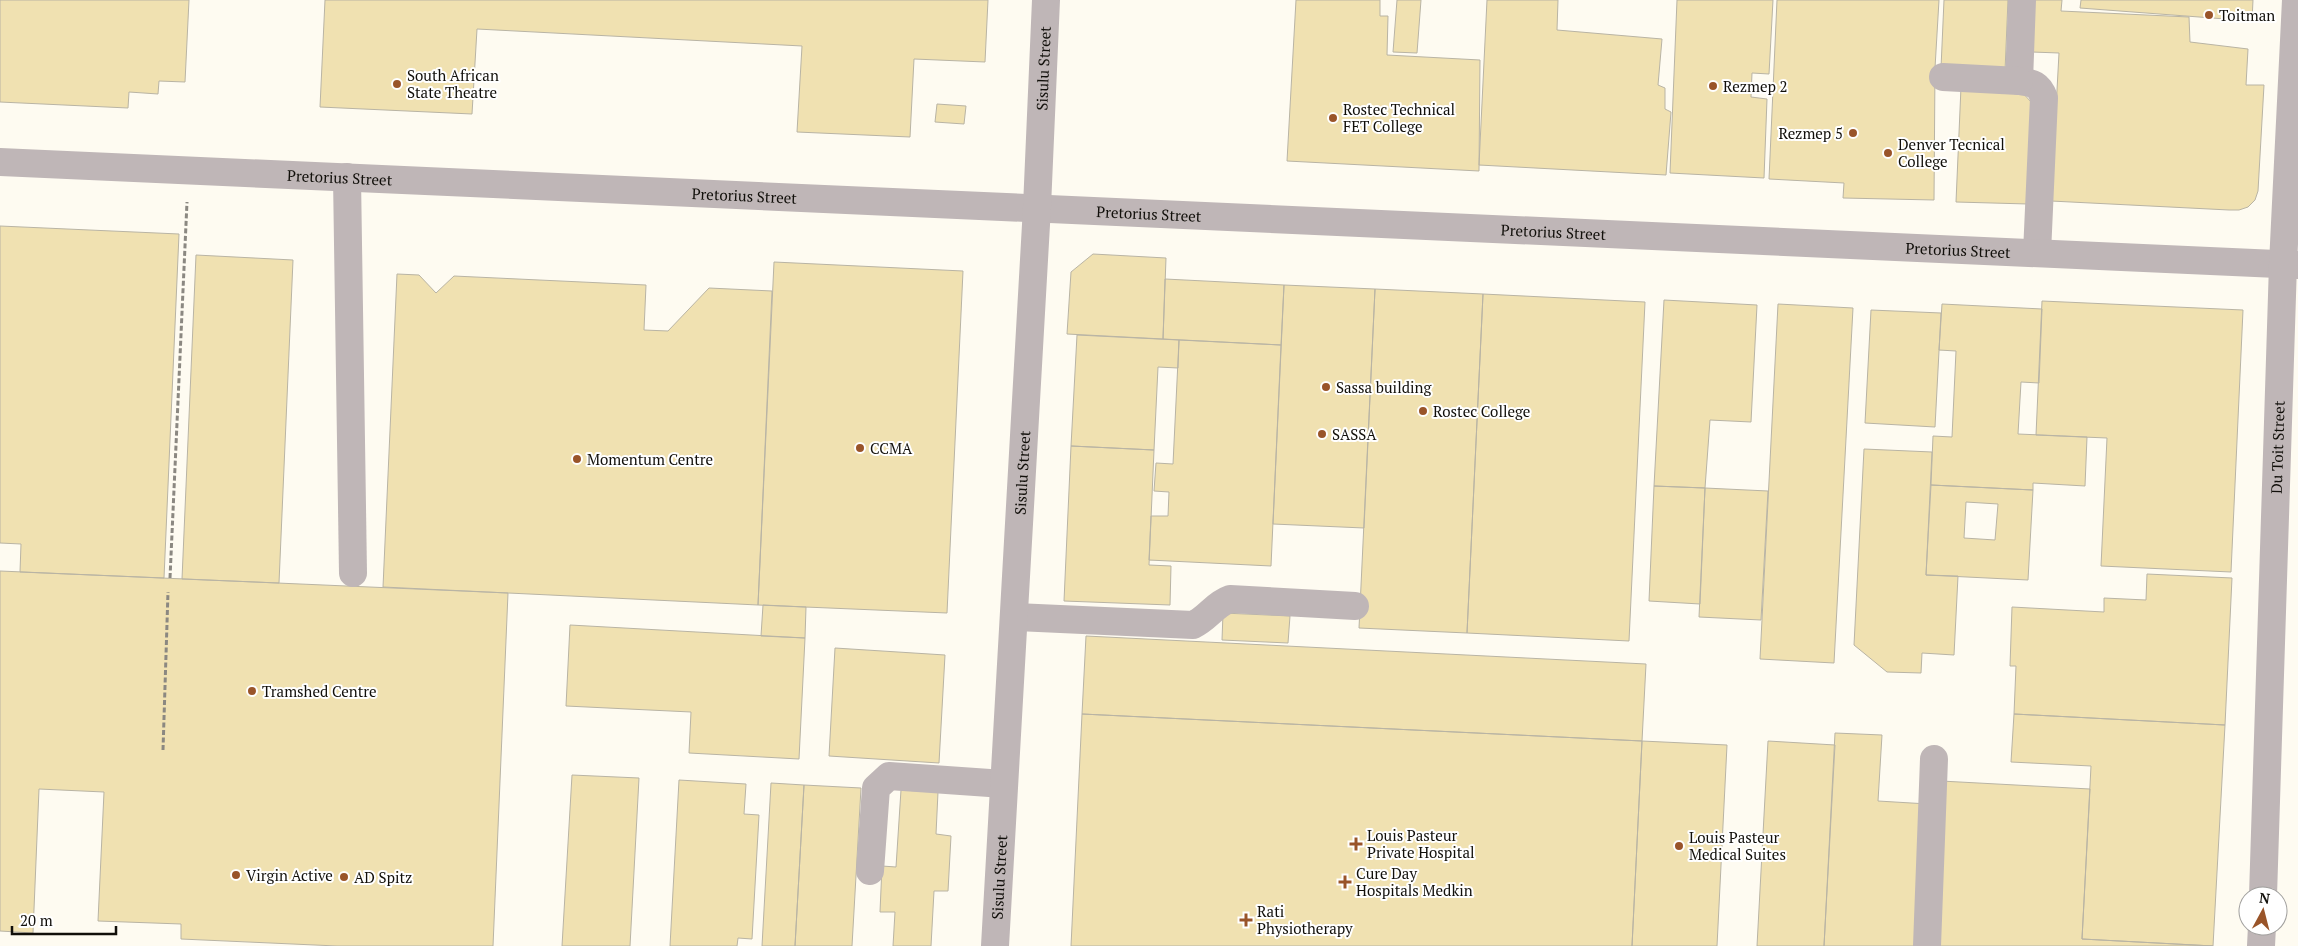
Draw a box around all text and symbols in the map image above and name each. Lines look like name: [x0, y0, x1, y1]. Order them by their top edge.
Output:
place label: Toitman: [2219, 5, 2275, 25]
marker: Toitman: [2203, 9, 2215, 21]
street label: Sisulu Street: [1031, 25, 1055, 111]
place label: South African State Theatre: [407, 65, 499, 102]
place label: Rezmep 2: [1723, 76, 1788, 96]
marker: South African State Theatre: [391, 78, 403, 90]
marker: Rezmep 2: [1707, 80, 1719, 92]
place label: Rostec Technical FET College: [1343, 99, 1455, 136]
marker: Rostec Technical FET College: [1327, 112, 1339, 124]
place label: Rezmep 5: [1778, 123, 1843, 143]
marker: Rezmep 5: [1847, 127, 1859, 139]
place label: Denver Tecnical College: [1898, 134, 2005, 171]
marker: Denver Tecnical College: [1882, 147, 1894, 159]
street label: Pretorius Street: [287, 165, 393, 190]
street label: Pretorius Street: [691, 183, 798, 208]
street label: Pretorius Street: [1096, 201, 1202, 226]
street label: Pretorius Street: [1500, 219, 1607, 244]
street label: Pretorius Street: [1905, 237, 2011, 262]
place label: Sassa building: [1336, 377, 1432, 397]
marker: Sassa building: [1320, 381, 1332, 393]
street label: Du Toit Street: [2266, 400, 2289, 494]
place label: Rostec College: [1433, 401, 1530, 421]
marker: Rostec College: [1417, 405, 1429, 417]
place label: SASSA: [1332, 424, 1377, 444]
marker: SASSA: [1316, 428, 1328, 440]
street label: Sisulu Street: [1010, 430, 1034, 516]
place label: CCMA: [870, 438, 913, 458]
marker: CCMA: [854, 442, 866, 454]
place label: Momentum Centre: [587, 449, 713, 469]
marker: Momentum Centre: [571, 453, 583, 465]
place label: Tramshed Centre: [262, 681, 377, 701]
marker: Tramshed Centre: [246, 685, 258, 697]
place label: Louis Pasteur Private Hospital: [1367, 825, 1475, 862]
place label: Louis Pasteur Medical Suites: [1689, 827, 1786, 864]
street label: Sisulu Street: [987, 834, 1011, 920]
marker: Louis Pasteur Private Hospital: [1349, 837, 1363, 851]
marker: Louis Pasteur Medical Suites: [1673, 840, 1685, 852]
place label: Cure Day Hospitals Medkin: [1356, 863, 1473, 900]
place label: Virgin Active: [246, 865, 333, 885]
place label: AD Spitz: [354, 867, 412, 887]
marker: Virgin Active: [230, 869, 242, 881]
marker: AD Spitz: [338, 871, 350, 883]
marker: Cure Day Hospitals Medkin: [1338, 875, 1352, 889]
north arrow: [2238, 886, 2288, 936]
text: N: [2258, 888, 2271, 908]
place label: Rati Physiotherapy: [1257, 901, 1353, 938]
scale bar: [12, 904, 116, 936]
text: 20 m: [20, 910, 53, 930]
marker: Rati Physiotherapy: [1239, 913, 1253, 927]

